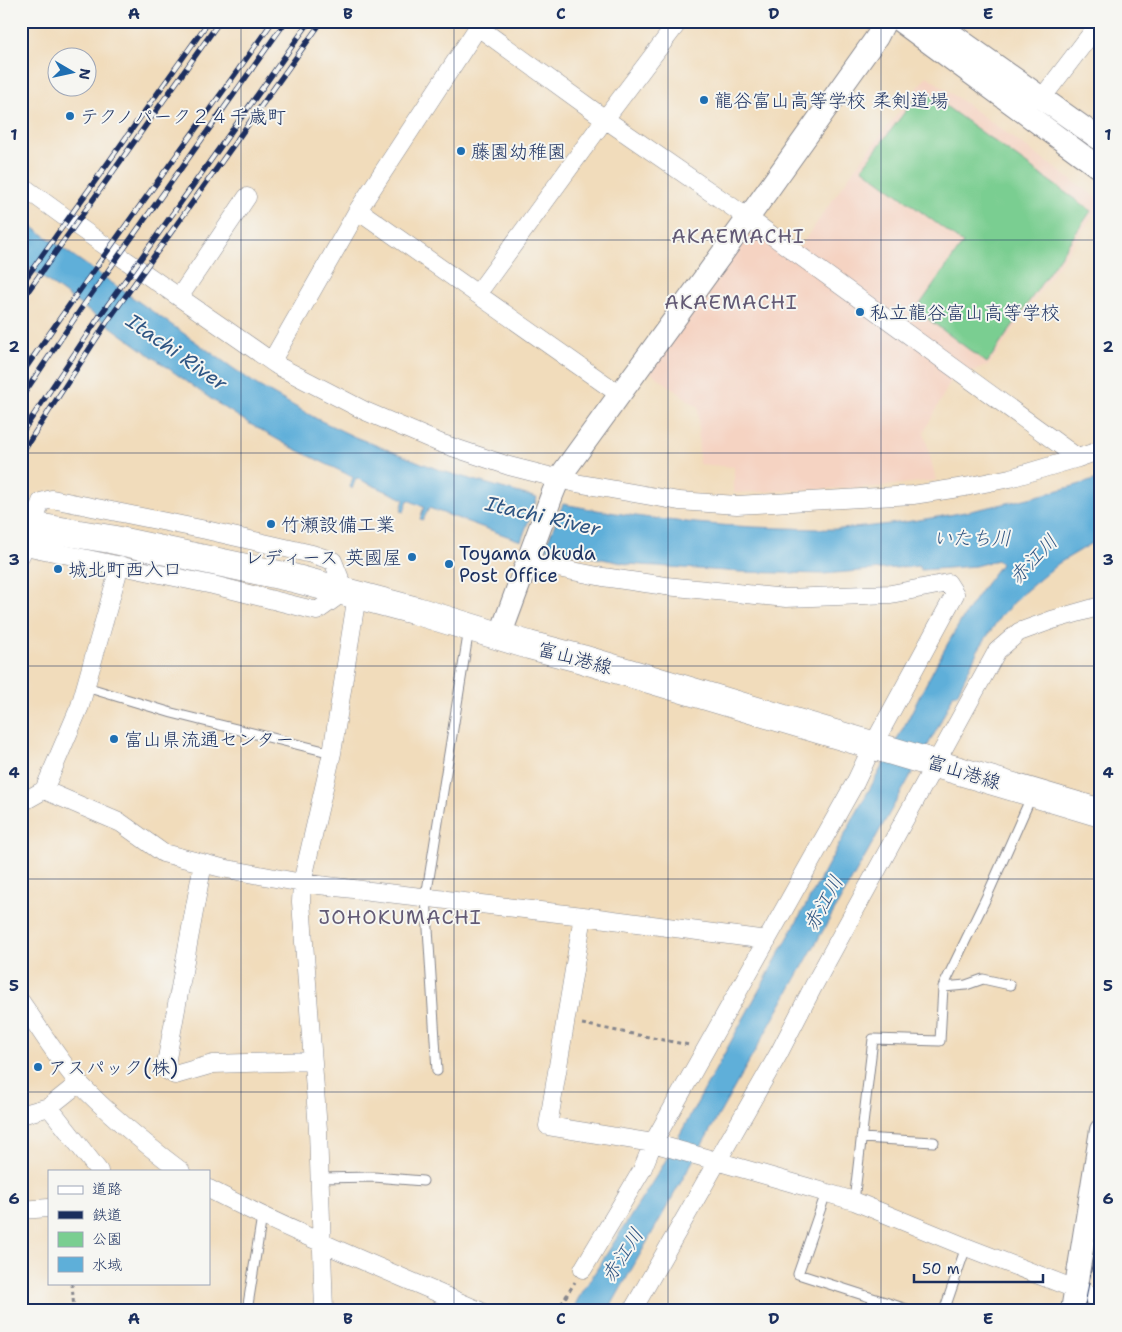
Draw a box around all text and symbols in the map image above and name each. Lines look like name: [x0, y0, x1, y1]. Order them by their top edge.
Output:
text: A: [128, 3, 140, 24]
text: B: [343, 3, 353, 24]
text: C: [556, 3, 566, 24]
text: D: [768, 3, 780, 24]
text: E: [983, 3, 993, 24]
north arrow: [48, 48, 98, 98]
text: N: [75, 67, 95, 81]
place label: 龍谷富山高等学校 柔剣道場: [714, 88, 948, 113]
marker: 龍谷富山高等学校 柔剣道場: [698, 94, 710, 106]
place label: テクノパーク２４千歳町: [80, 104, 286, 129]
marker: テクノパーク２４千歳町: [64, 110, 76, 122]
text: 1: [10, 124, 18, 145]
text: 1: [1104, 124, 1112, 145]
place label: 藤園幼稚園: [471, 139, 566, 164]
marker: 藤園幼稚園: [455, 145, 467, 157]
district label: AKAEMACHI: [671, 223, 805, 249]
district label: AKAEMACHI: [664, 289, 798, 315]
place label: 私立龍谷富山高等学校: [870, 300, 1060, 325]
marker: 私立龍谷富山高等学校: [854, 306, 866, 318]
water label: Itachi River: [121, 307, 233, 397]
text: 2: [8, 336, 20, 357]
text: 2: [1102, 336, 1114, 357]
water label: Itachi River: [482, 490, 604, 542]
place label: 竹瀬設備工業: [281, 512, 395, 537]
marker: 竹瀬設備工業: [265, 518, 277, 530]
water label: いたち川: [933, 525, 1011, 551]
water label: 赤江川: [1003, 528, 1063, 590]
place label: Toyama Okuda Post Office: [459, 541, 596, 588]
place label: レディース 英國屋: [245, 545, 402, 570]
text: 3: [8, 549, 20, 570]
text: 3: [1102, 549, 1114, 570]
marker: レディース 英國屋: [406, 551, 418, 563]
place label: 城北町西入口: [68, 557, 182, 582]
marker: Toyama Okuda Post Office: [443, 558, 455, 570]
marker: 城北町西入口: [52, 563, 64, 575]
street label: 富山港線: [535, 636, 615, 680]
place label: 富山県流通センター: [124, 727, 294, 752]
marker: 富山県流通センター: [108, 733, 120, 745]
street label: 富山港線: [924, 749, 1004, 795]
text: 4: [8, 762, 20, 783]
text: 4: [1102, 762, 1114, 783]
water label: 赤江川: [797, 870, 849, 936]
district label: JOHOKUMACHI: [318, 904, 482, 930]
text: 5: [9, 975, 19, 996]
text: 5: [1103, 975, 1113, 996]
place label: アスパック(株): [48, 1055, 178, 1080]
marker: アスパック(株): [32, 1061, 44, 1073]
legend: [48, 1170, 210, 1284]
text: 道路: [92, 1179, 122, 1199]
text: 6: [8, 1188, 20, 1209]
text: 6: [1102, 1188, 1114, 1209]
text: 鉄道: [92, 1205, 122, 1225]
water label: 赤江川: [595, 1223, 649, 1287]
text: 公園: [92, 1229, 122, 1249]
scale bar: [914, 1252, 1043, 1284]
text: 水域: [92, 1255, 122, 1275]
text: 50 m: [922, 1259, 960, 1279]
text: A: [128, 1308, 140, 1329]
text: B: [343, 1308, 353, 1329]
text: C: [556, 1308, 566, 1329]
text: D: [768, 1308, 780, 1329]
text: E: [983, 1308, 993, 1329]

